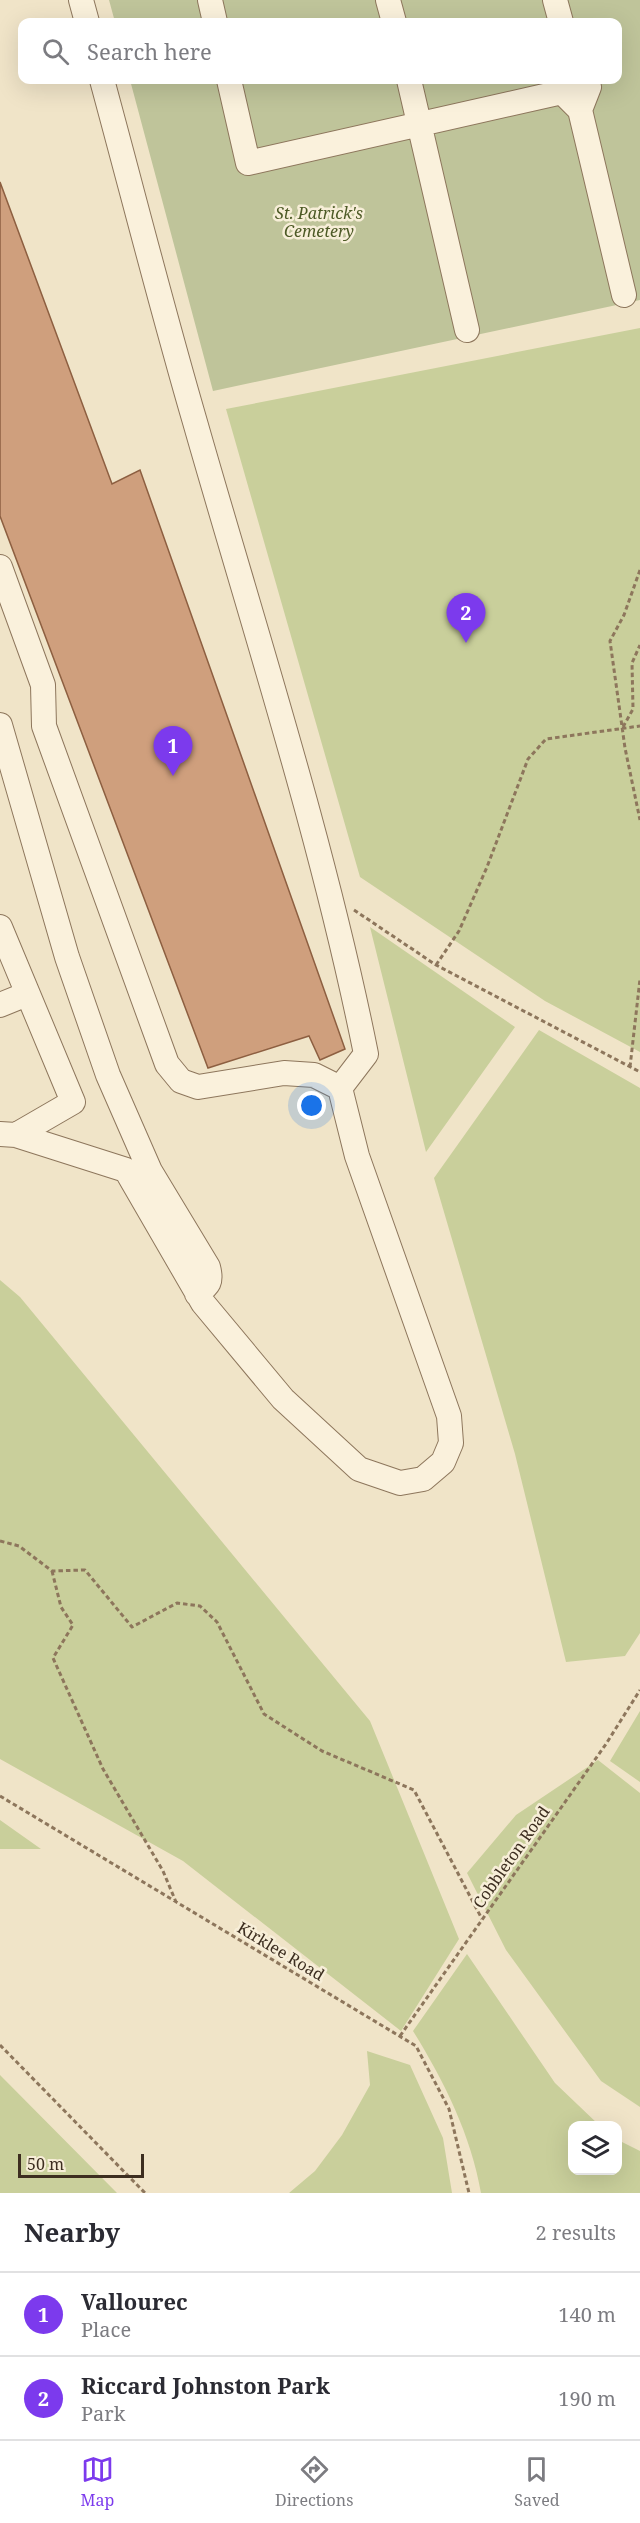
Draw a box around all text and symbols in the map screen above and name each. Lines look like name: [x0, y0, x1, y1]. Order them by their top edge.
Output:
search box: [18, 18, 622, 84]
icon: search: [39, 35, 72, 68]
text: Search here: [87, 36, 212, 66]
park label: St. Patrick's Cemetery: [275, 202, 363, 242]
pin: 2: [446, 594, 486, 643]
pin: 1: [154, 726, 192, 776]
your location: [297, 1091, 326, 1120]
street label: Cobbleton Road: [468, 1801, 555, 1913]
street label: Kirklee Road: [233, 1916, 329, 1986]
map controls: [568, 2121, 622, 2175]
button: layers: [568, 2121, 622, 2175]
scale bar: [18, 2151, 144, 2178]
text: 50 m: [27, 2153, 64, 2175]
text: Nearby: [24, 2214, 120, 2250]
text: 2 results: [536, 2219, 616, 2246]
text: Vallourec: [81, 2286, 188, 2316]
text: 1: [38, 2301, 49, 2328]
text: 140 m: [558, 2301, 616, 2328]
text: Place: [81, 2316, 131, 2343]
text: Riccard Johnston Park: [81, 2370, 330, 2400]
text: 2: [38, 2385, 49, 2412]
text: 190 m: [558, 2385, 616, 2412]
text: Park: [81, 2400, 125, 2427]
tab: Map: [80, 2453, 114, 2511]
tab: Directions: [275, 2453, 353, 2511]
tab: Saved: [514, 2453, 560, 2511]

